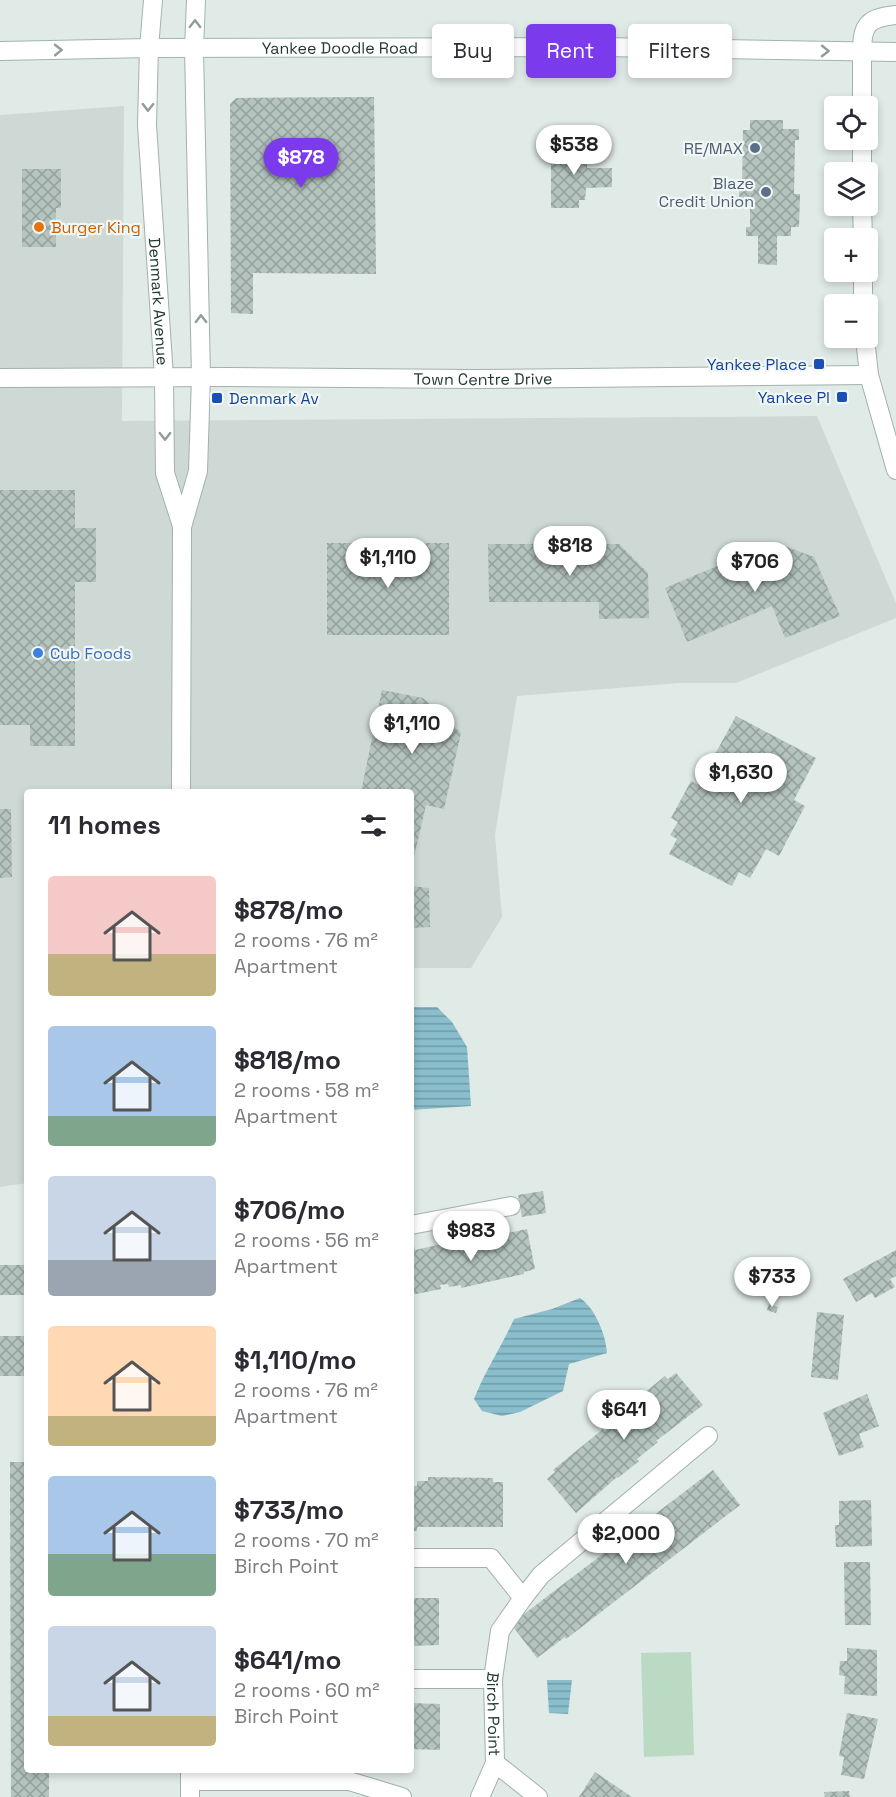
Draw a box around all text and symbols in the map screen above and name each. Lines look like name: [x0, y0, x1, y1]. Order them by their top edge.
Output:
one-way arrow: [189, 20, 201, 29]
chip: Buy: [432, 24, 514, 78]
chip: Rent: [526, 24, 616, 78]
chip: Filters: [628, 24, 732, 78]
street label: Yankee Doodle Road: [262, 37, 418, 58]
one-way arrow: [54, 44, 63, 56]
one-way arrow: [821, 45, 830, 58]
map controls: [824, 96, 878, 348]
button: locate: [824, 96, 878, 150]
one-way arrow: [142, 102, 154, 111]
pin: $538: [538, 125, 610, 176]
text: $538: [550, 131, 598, 157]
pin: $878: [265, 138, 337, 189]
place label: RE/MAX: [684, 138, 743, 159]
marker: RE/MAX: [748, 141, 762, 155]
text: $878: [278, 144, 325, 170]
button: layers: [824, 162, 878, 216]
place label: Blaze Credit Union: [659, 173, 754, 212]
marker: Blaze Credit Union: [759, 185, 773, 199]
place label: Burger King: [51, 217, 141, 238]
marker: Burger King: [32, 220, 46, 234]
button: +: [824, 228, 878, 282]
street label: Denmark Avenue: [144, 237, 174, 366]
button: −: [824, 294, 878, 348]
one-way arrow: [195, 314, 207, 323]
place label: Yankee Place: [707, 354, 807, 375]
marker: Yankee Place: [812, 357, 826, 371]
street label: Town Centre Drive: [414, 368, 552, 390]
place label: Yankee Pl: [758, 387, 830, 408]
place label: Denmark Av: [229, 388, 319, 409]
marker: Yankee Pl: [835, 390, 849, 404]
marker: Denmark Av: [210, 391, 224, 405]
one-way arrow: [159, 431, 171, 440]
pin: $818: [534, 526, 606, 577]
text: $818: [547, 532, 593, 558]
pin: $1,110: [339, 538, 437, 589]
pin: $706: [719, 542, 791, 593]
text: $1,110: [359, 544, 417, 570]
text: $706: [731, 548, 779, 574]
place label: Cub Foods: [50, 643, 132, 664]
marker: Cub Foods: [31, 646, 45, 660]
pin: $1,110: [363, 704, 461, 755]
text: $1,110: [383, 710, 441, 736]
pin: $1,630: [692, 753, 790, 804]
text: $1,630: [709, 759, 773, 785]
text: 11 homes: [48, 808, 161, 842]
icon: filters: [357, 809, 390, 842]
text: $878/mo: [234, 893, 343, 927]
icon: home: [96, 900, 168, 972]
text: 2 rooms · 76 m²: [234, 927, 378, 953]
text: Apartment: [234, 953, 338, 979]
text: $818/mo: [234, 1043, 341, 1077]
icon: home: [96, 1050, 168, 1122]
text: 2 rooms · 58 m²: [234, 1077, 379, 1103]
text: Apartment: [234, 1103, 338, 1129]
text: $706/mo: [234, 1193, 345, 1227]
icon: home: [96, 1200, 168, 1272]
pin: $983: [435, 1211, 507, 1262]
text: $983: [447, 1217, 495, 1243]
text: 2 rooms · 56 m²: [234, 1227, 379, 1253]
text: Apartment: [234, 1253, 338, 1279]
pin: $733: [736, 1257, 808, 1308]
text: $733: [748, 1263, 796, 1289]
text: $1,110/mo: [234, 1343, 356, 1377]
icon: home: [96, 1350, 168, 1422]
text: 2 rooms · 76 m²: [234, 1377, 378, 1403]
pin: $641: [588, 1390, 660, 1441]
text: $641: [601, 1396, 647, 1422]
text: Apartment: [234, 1403, 338, 1429]
text: $733/mo: [234, 1493, 344, 1527]
icon: home: [96, 1500, 168, 1572]
pin: $2,000: [577, 1514, 675, 1565]
text: $2,000: [592, 1520, 660, 1546]
text: 2 rooms · 70 m²: [234, 1527, 378, 1553]
text: Birch Point: [234, 1553, 339, 1579]
text: $641/mo: [234, 1643, 341, 1677]
icon: home: [96, 1650, 168, 1722]
street label: Birch Point: [482, 1671, 505, 1756]
text: 2 rooms · 60 m²: [234, 1677, 380, 1703]
text: Birch Point: [234, 1703, 339, 1729]

